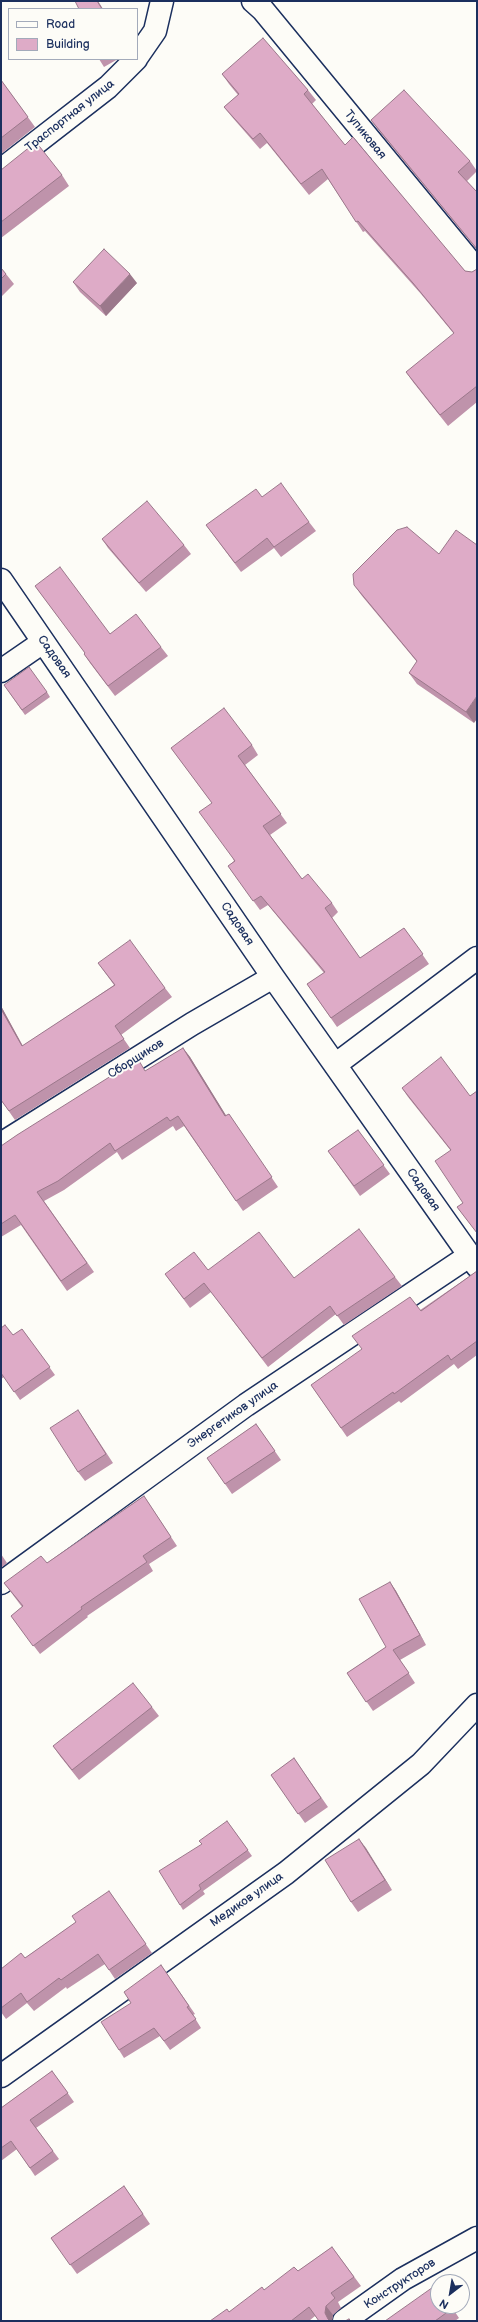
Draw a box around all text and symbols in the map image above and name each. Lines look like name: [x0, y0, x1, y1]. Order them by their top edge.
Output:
legend: [8, 8, 138, 60]
text: Road: [46, 17, 75, 32]
text: Building: [46, 37, 90, 52]
street label: Траспортная улица: [23, 77, 117, 155]
street label: Тупиковая: [341, 108, 389, 162]
street label: Садовая: [34, 633, 74, 681]
street label: Садовая: [217, 900, 257, 948]
street label: Сборщиков: [105, 1036, 167, 1082]
street label: Садовая: [403, 1166, 443, 1214]
street label: Энергетиков улица: [185, 1378, 281, 1452]
street label: Медиков улица: [208, 1869, 286, 1931]
street label: Конструкторов: [362, 2256, 438, 2312]
north arrow: [430, 2274, 470, 2314]
text: N: [437, 2296, 451, 2312]

